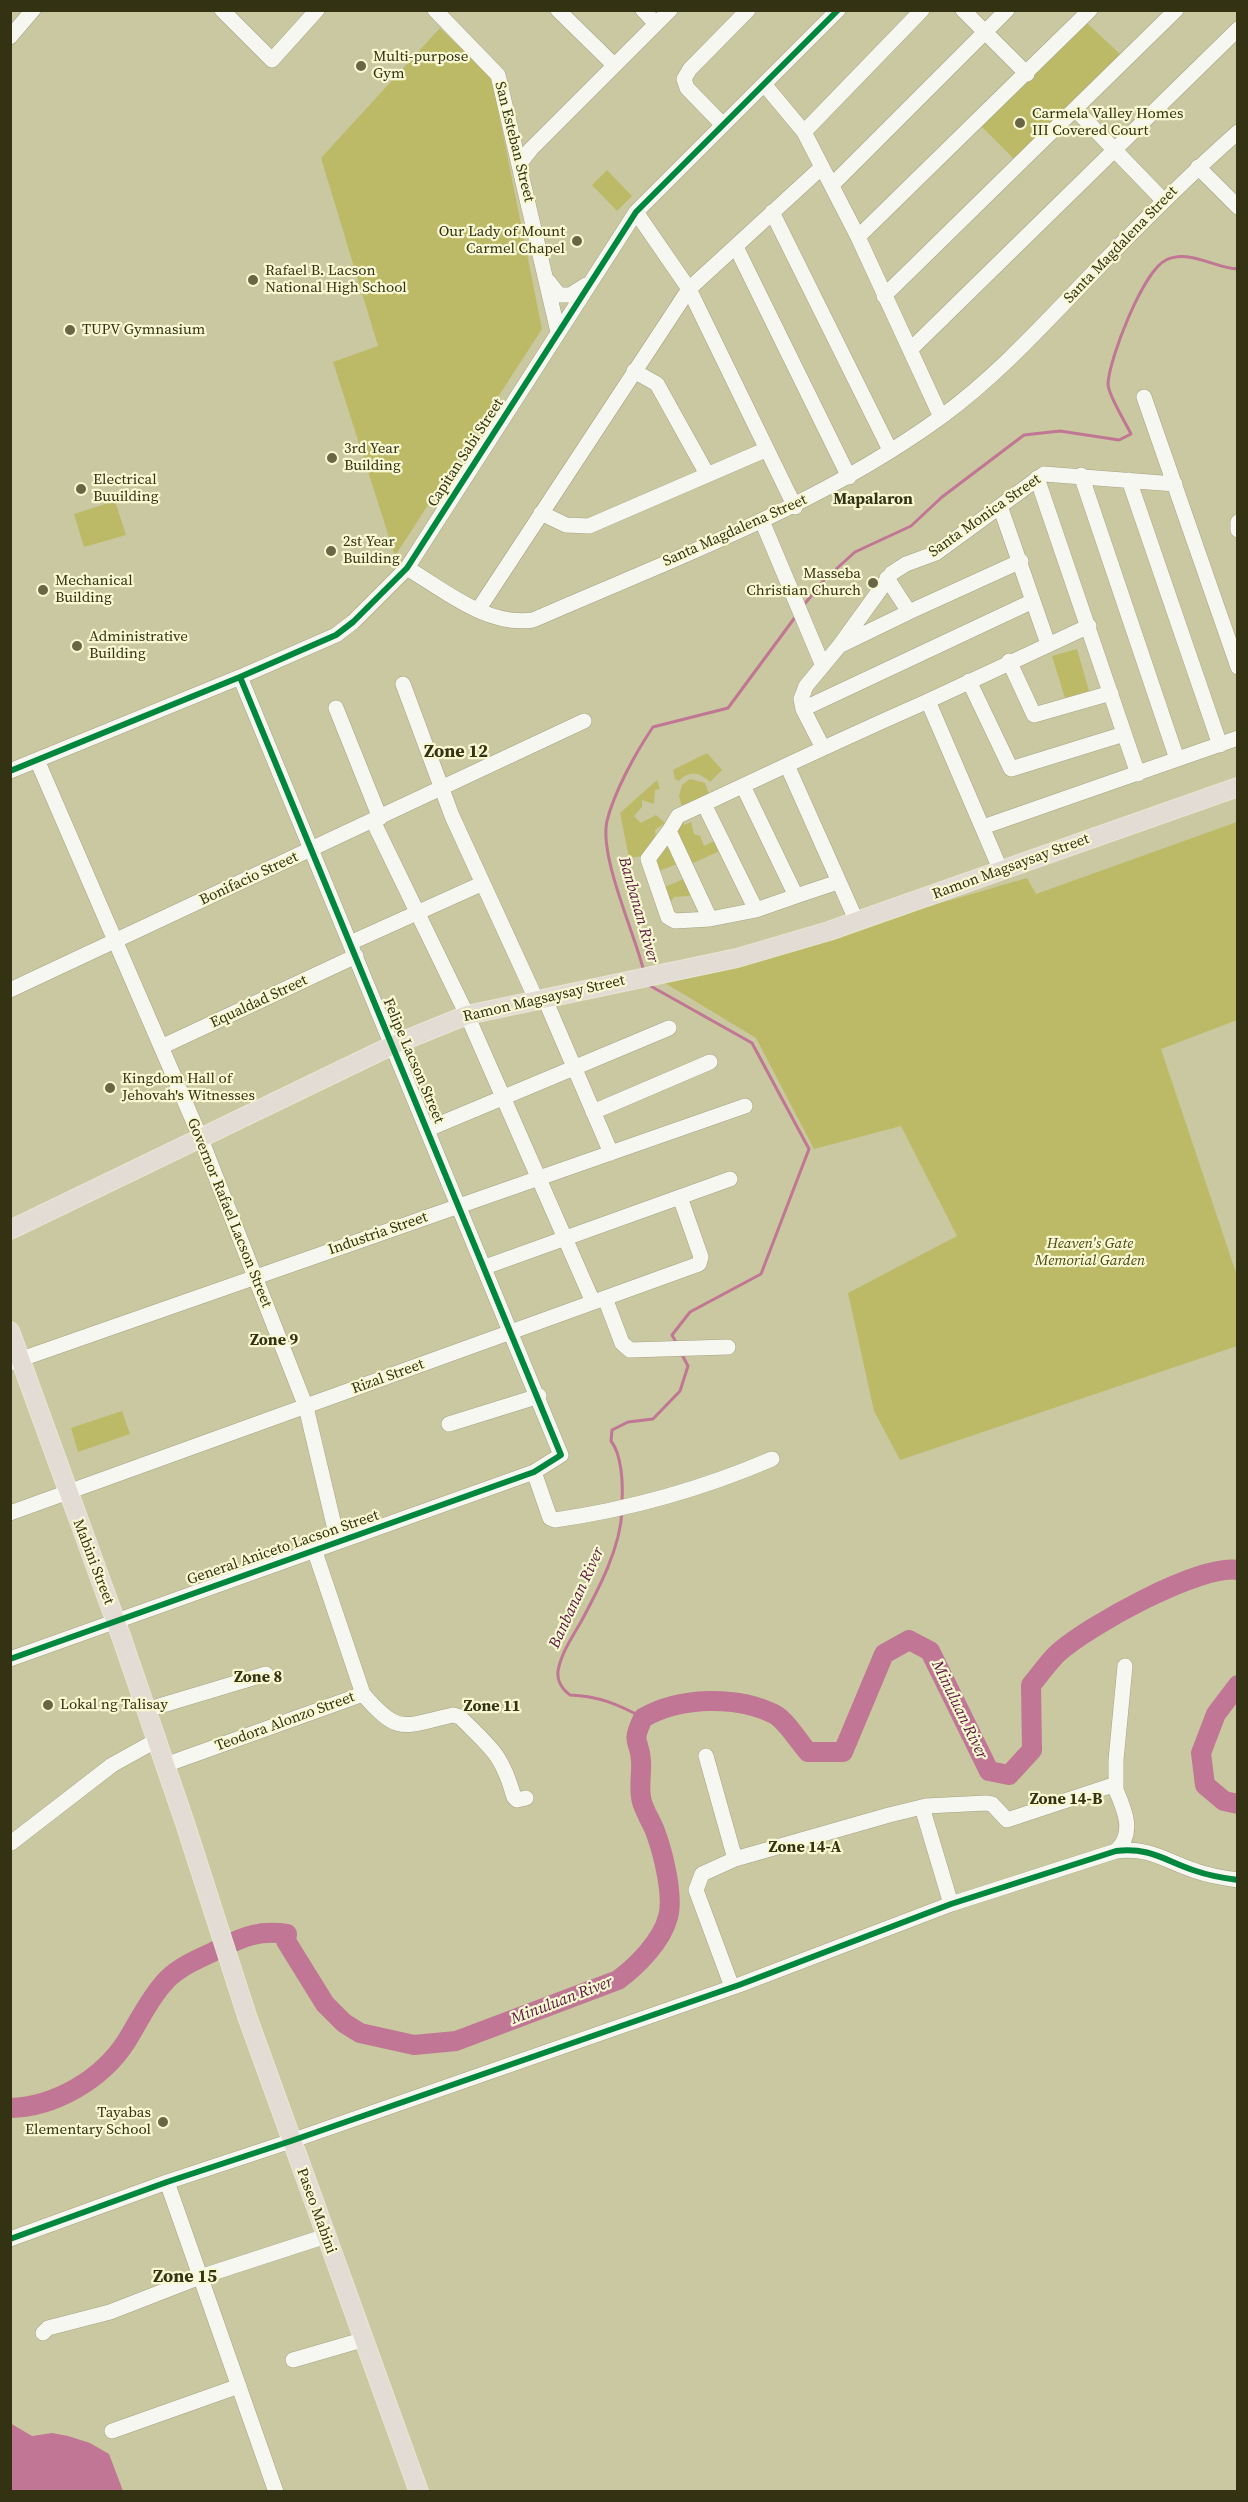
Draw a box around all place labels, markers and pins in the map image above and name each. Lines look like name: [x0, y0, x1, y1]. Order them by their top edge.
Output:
place label: Multi-purpose Gym: [373, 48, 468, 83]
marker: Multi-purpose Gym: [354, 59, 368, 73]
place label: Carmela Valley Homes III Covered Court: [1032, 105, 1183, 140]
marker: Carmela Valley Homes III Covered Court: [1013, 116, 1027, 130]
place label: Our Lady of Mount Carmel Chapel: [439, 223, 565, 258]
marker: Our Lady of Mount Carmel Chapel: [570, 234, 584, 248]
place label: Rafael B. Lacson National High School: [265, 262, 407, 297]
marker: Rafael B. Lacson National High School: [246, 273, 260, 287]
place label: TUPV Gymnasium: [82, 321, 205, 339]
marker: TUPV Gymnasium: [63, 323, 77, 337]
place label: 3rd Year Building: [344, 440, 401, 475]
marker: 3rd Year Building: [325, 451, 339, 465]
place label: Electrical Buuilding: [93, 471, 158, 506]
marker: Electrical Buuilding: [74, 482, 88, 496]
place label: 2st Year Building: [343, 533, 400, 568]
marker: 2st Year Building: [324, 544, 338, 558]
place label: Masseba Christian Church: [746, 565, 861, 600]
place label: Mechanical Building: [55, 572, 133, 607]
marker: Masseba Christian Church: [866, 576, 880, 590]
marker: Mechanical Building: [36, 583, 50, 597]
place label: Administrative Building: [89, 628, 188, 663]
marker: Administrative Building: [70, 639, 84, 653]
place label: Kingdom Hall of Jehovah's Witnesses: [122, 1070, 255, 1105]
marker: Kingdom Hall of Jehovah's Witnesses: [103, 1081, 117, 1095]
place label: Lokal ng Talisay: [60, 1696, 168, 1714]
marker: Lokal ng Talisay: [41, 1698, 55, 1712]
place label: Tayabas Elementary School: [25, 2104, 151, 2139]
marker: Tayabas Elementary School: [156, 2115, 170, 2129]

